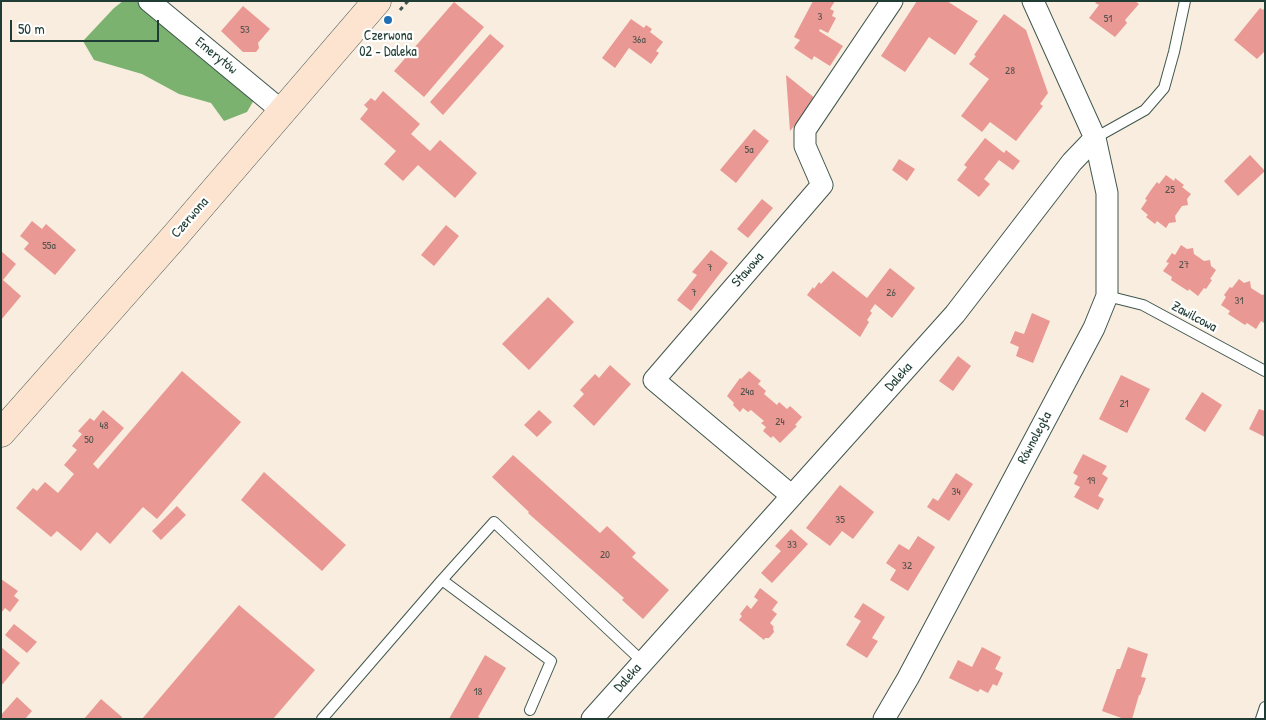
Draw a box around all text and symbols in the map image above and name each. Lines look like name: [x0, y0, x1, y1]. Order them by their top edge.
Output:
scale bar: [12, 10, 161, 42]
house number: 3: [818, 10, 822, 24]
house number: 51: [1104, 12, 1112, 26]
marker: Czerwona 02 - Daleka: [382, 14, 394, 26]
text: 50 m: [18, 18, 45, 39]
house number: 53: [240, 23, 250, 37]
place label: Czerwona 02 - Daleka: [359, 28, 417, 60]
house number: 36a: [632, 33, 646, 47]
street label: Emerytów: [191, 34, 241, 78]
house number: 28: [1005, 64, 1015, 78]
house number: 5a: [745, 143, 753, 157]
house number: 25: [1165, 183, 1175, 197]
street label: Czerwona: [168, 194, 212, 242]
house number: 55a: [42, 239, 56, 253]
street label: Stawowa: [728, 249, 768, 291]
house number: 27: [1179, 258, 1189, 272]
house number: 7: [707, 261, 713, 275]
house number: 7: [691, 286, 697, 300]
house number: 26: [886, 286, 896, 300]
house number: 31: [1235, 294, 1243, 308]
street label: Zawilcowa: [1168, 298, 1220, 336]
street label: Daleka: [882, 359, 916, 395]
house number: 24a: [740, 385, 754, 399]
house number: 21: [1119, 397, 1129, 411]
street label: Równoległa: [1014, 409, 1056, 467]
house number: 24: [775, 415, 785, 429]
house number: 48: [100, 419, 108, 433]
house number: 50: [84, 433, 94, 447]
house number: 19: [1087, 474, 1095, 488]
house number: 34: [951, 485, 961, 499]
house number: 35: [835, 513, 845, 527]
house number: 33: [787, 538, 797, 552]
house number: 20: [600, 548, 610, 562]
house number: 32: [902, 559, 912, 573]
street label: Daleka: [611, 660, 645, 696]
house number: 18: [474, 685, 482, 699]

